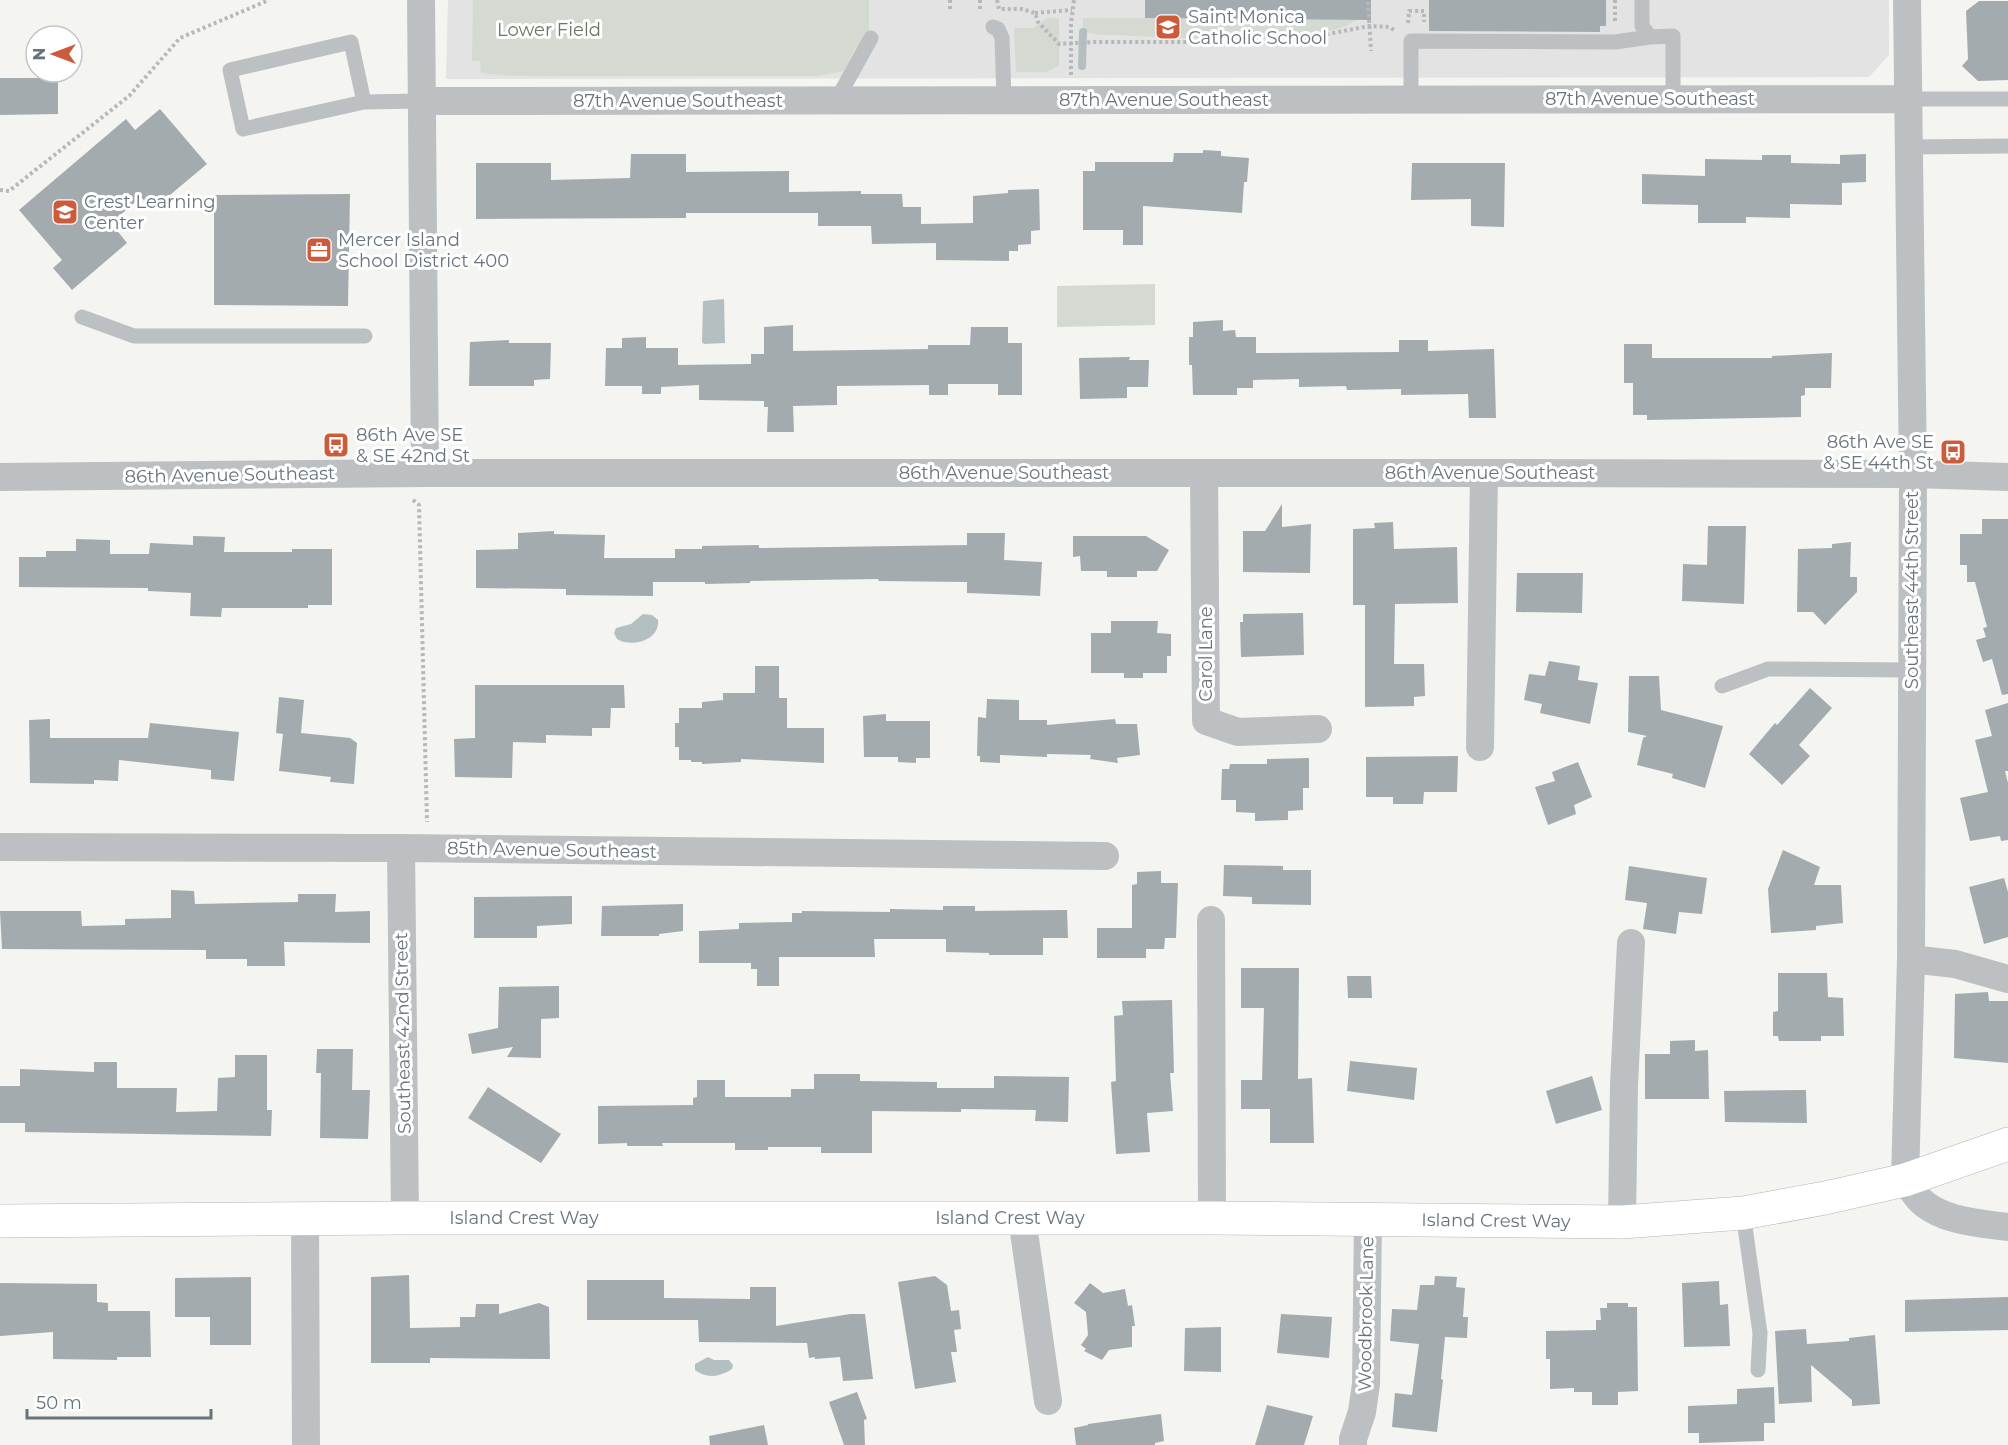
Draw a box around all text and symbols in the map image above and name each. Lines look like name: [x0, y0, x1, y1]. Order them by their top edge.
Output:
place label: Saint Monica Catholic School: [1188, 6, 1327, 49]
school or university icon: Saint Monica Catholic School: [1153, 12, 1183, 42]
park label: Lower Field: [497, 19, 601, 41]
north arrow: [24, 24, 84, 84]
text: N: [30, 48, 49, 60]
street label: 87th Avenue Southeast: [1545, 88, 1755, 110]
street label: 87th Avenue Southeast: [1059, 89, 1269, 111]
street label: 87th Avenue Southeast: [573, 90, 783, 112]
place label: Crest Learning Center: [84, 191, 216, 234]
school or university icon: Crest Learning Center: [50, 197, 80, 227]
place label: Mercer Island School District 400: [338, 229, 509, 272]
office icon: Mercer Island School District 400: [304, 235, 334, 265]
place label: 86th Ave SE & SE 42nd St: [356, 424, 470, 467]
bus stop icon: 86th Ave SE & SE 42nd St: [321, 430, 351, 460]
place label: 86th Ave SE & SE 44th St: [1823, 431, 1934, 474]
bus stop icon: 86th Ave SE & SE 44th St: [1938, 437, 1968, 467]
street label: 86th Avenue Southeast: [125, 462, 335, 488]
street label: 86th Avenue Southeast: [899, 462, 1109, 484]
street label: 86th Avenue Southeast: [1385, 462, 1595, 484]
street label: Southeast 44th Street: [1901, 491, 1923, 689]
street label: Carol Lane: [1195, 606, 1217, 702]
street label: 85th Avenue Southeast: [447, 837, 657, 863]
street label: Southeast 42nd Street: [390, 932, 416, 1134]
street label: Island Crest Way: [449, 1207, 599, 1229]
street label: Island Crest Way: [935, 1207, 1085, 1229]
street label: Island Crest Way: [1421, 1209, 1571, 1233]
street label: Woodbrook Lane: [1354, 1236, 1378, 1392]
scale bar: [27, 1382, 212, 1420]
text: 50 m: [36, 1392, 82, 1414]

